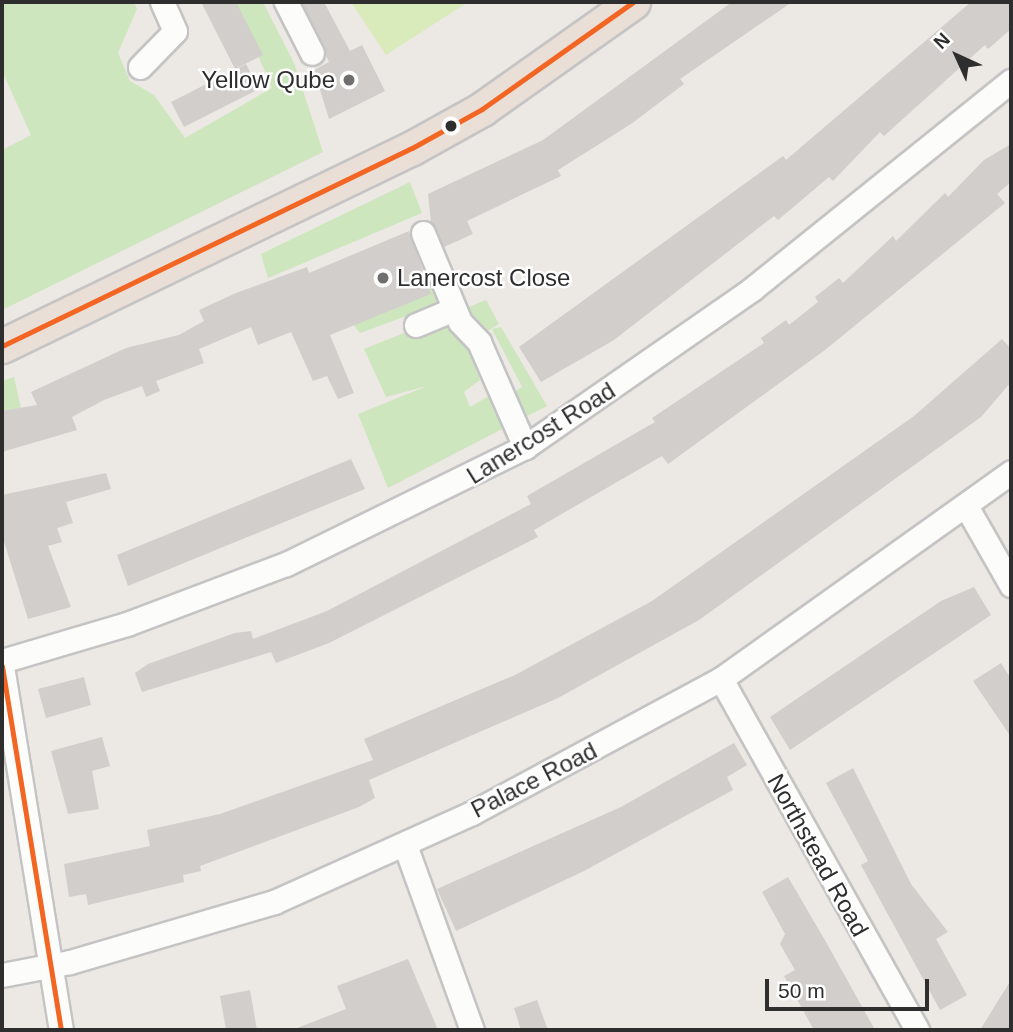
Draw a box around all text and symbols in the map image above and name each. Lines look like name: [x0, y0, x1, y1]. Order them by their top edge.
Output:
north arrow: [922, 21, 992, 91]
text: N: [930, 29, 954, 53]
place label: Yellow Qube: [201, 66, 335, 94]
marker: Yellow Qube: [341, 72, 357, 88]
unlabelled marker: [444, 119, 458, 133]
place label: Lanercost Close: [397, 264, 570, 292]
marker: Lanercost Close: [375, 270, 391, 286]
street label: Lanercost Road: [462, 376, 620, 490]
street label: Palace Road: [466, 736, 602, 824]
street label: Northstead Road: [761, 769, 875, 941]
scale bar: [768, 965, 932, 1009]
text: 50 m: [778, 979, 825, 1002]

